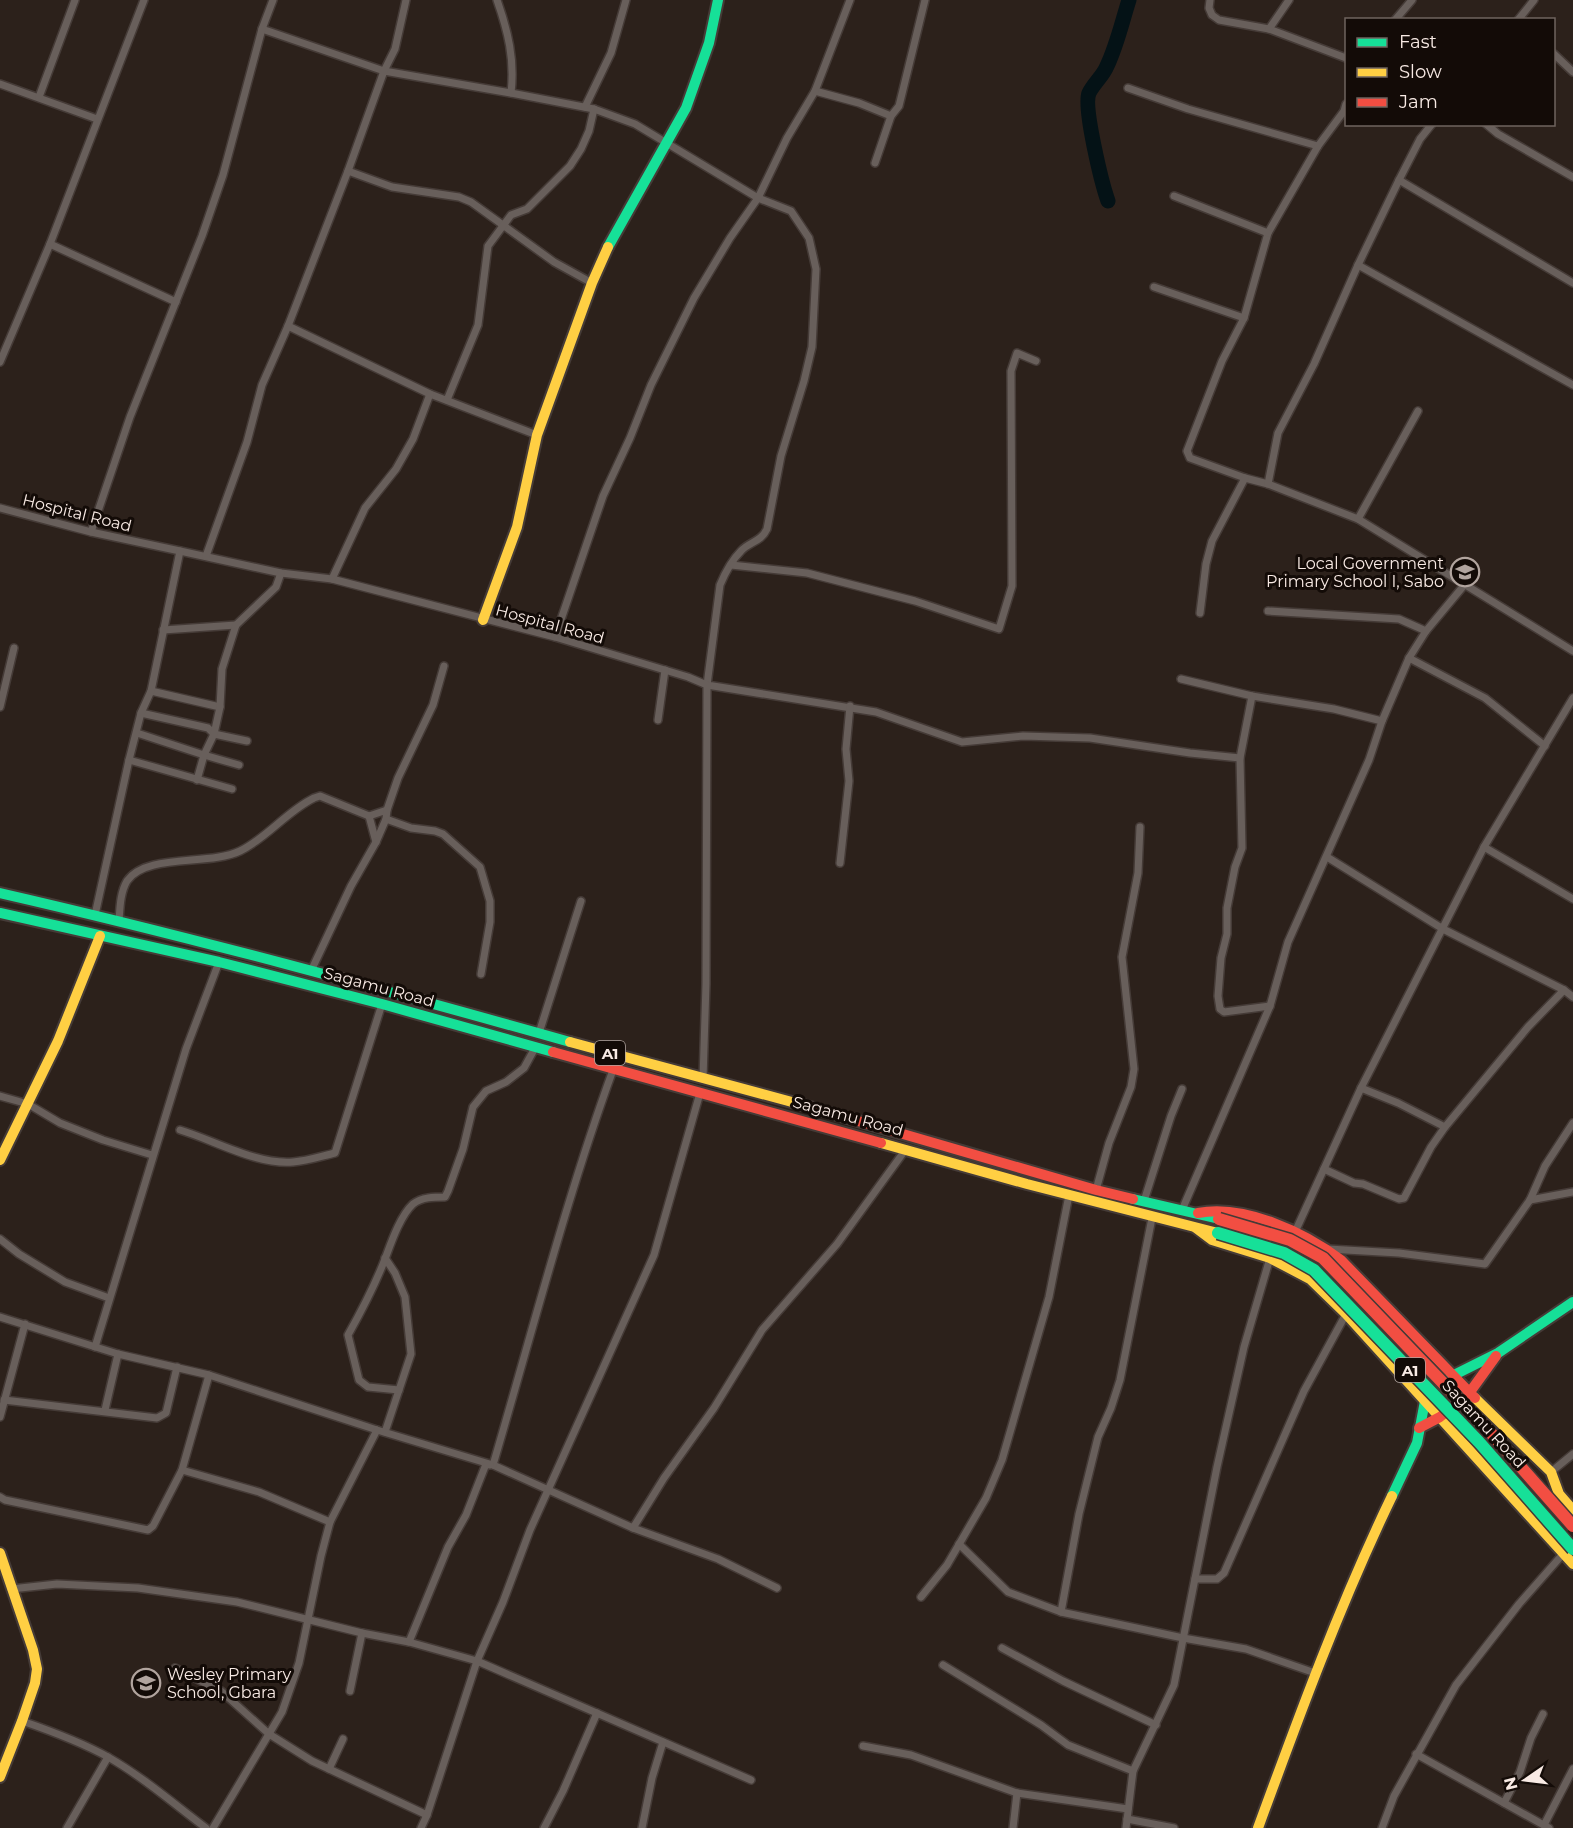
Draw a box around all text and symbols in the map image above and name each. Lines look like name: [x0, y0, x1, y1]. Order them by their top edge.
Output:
legend: [1345, 18, 1555, 126]
text: Fast: [1399, 31, 1437, 53]
text: Slow: [1399, 61, 1442, 83]
text: Jam: [1398, 91, 1438, 113]
street label: Hospital Road: [20, 490, 134, 536]
place label: Local Government Primary School I, Sabo: [1266, 554, 1445, 591]
school or university icon: Local Government Primary School I, Sabo: [1449, 556, 1481, 588]
street label: Hospital Road: [494, 600, 606, 648]
street label: Sagamu Road: [322, 963, 436, 1011]
road number: A1: [595, 1041, 625, 1065]
street label: Sagamu Road: [791, 1092, 905, 1140]
road number: A1: [1395, 1358, 1425, 1382]
street label: Sagamu Road: [1438, 1376, 1530, 1472]
place label: Wesley Primary School, Gbara: [167, 1665, 292, 1702]
school or university icon: Wesley Primary School, Gbara: [130, 1667, 162, 1699]
north arrow: [1495, 1750, 1555, 1810]
text: N: [1500, 1775, 1522, 1792]

